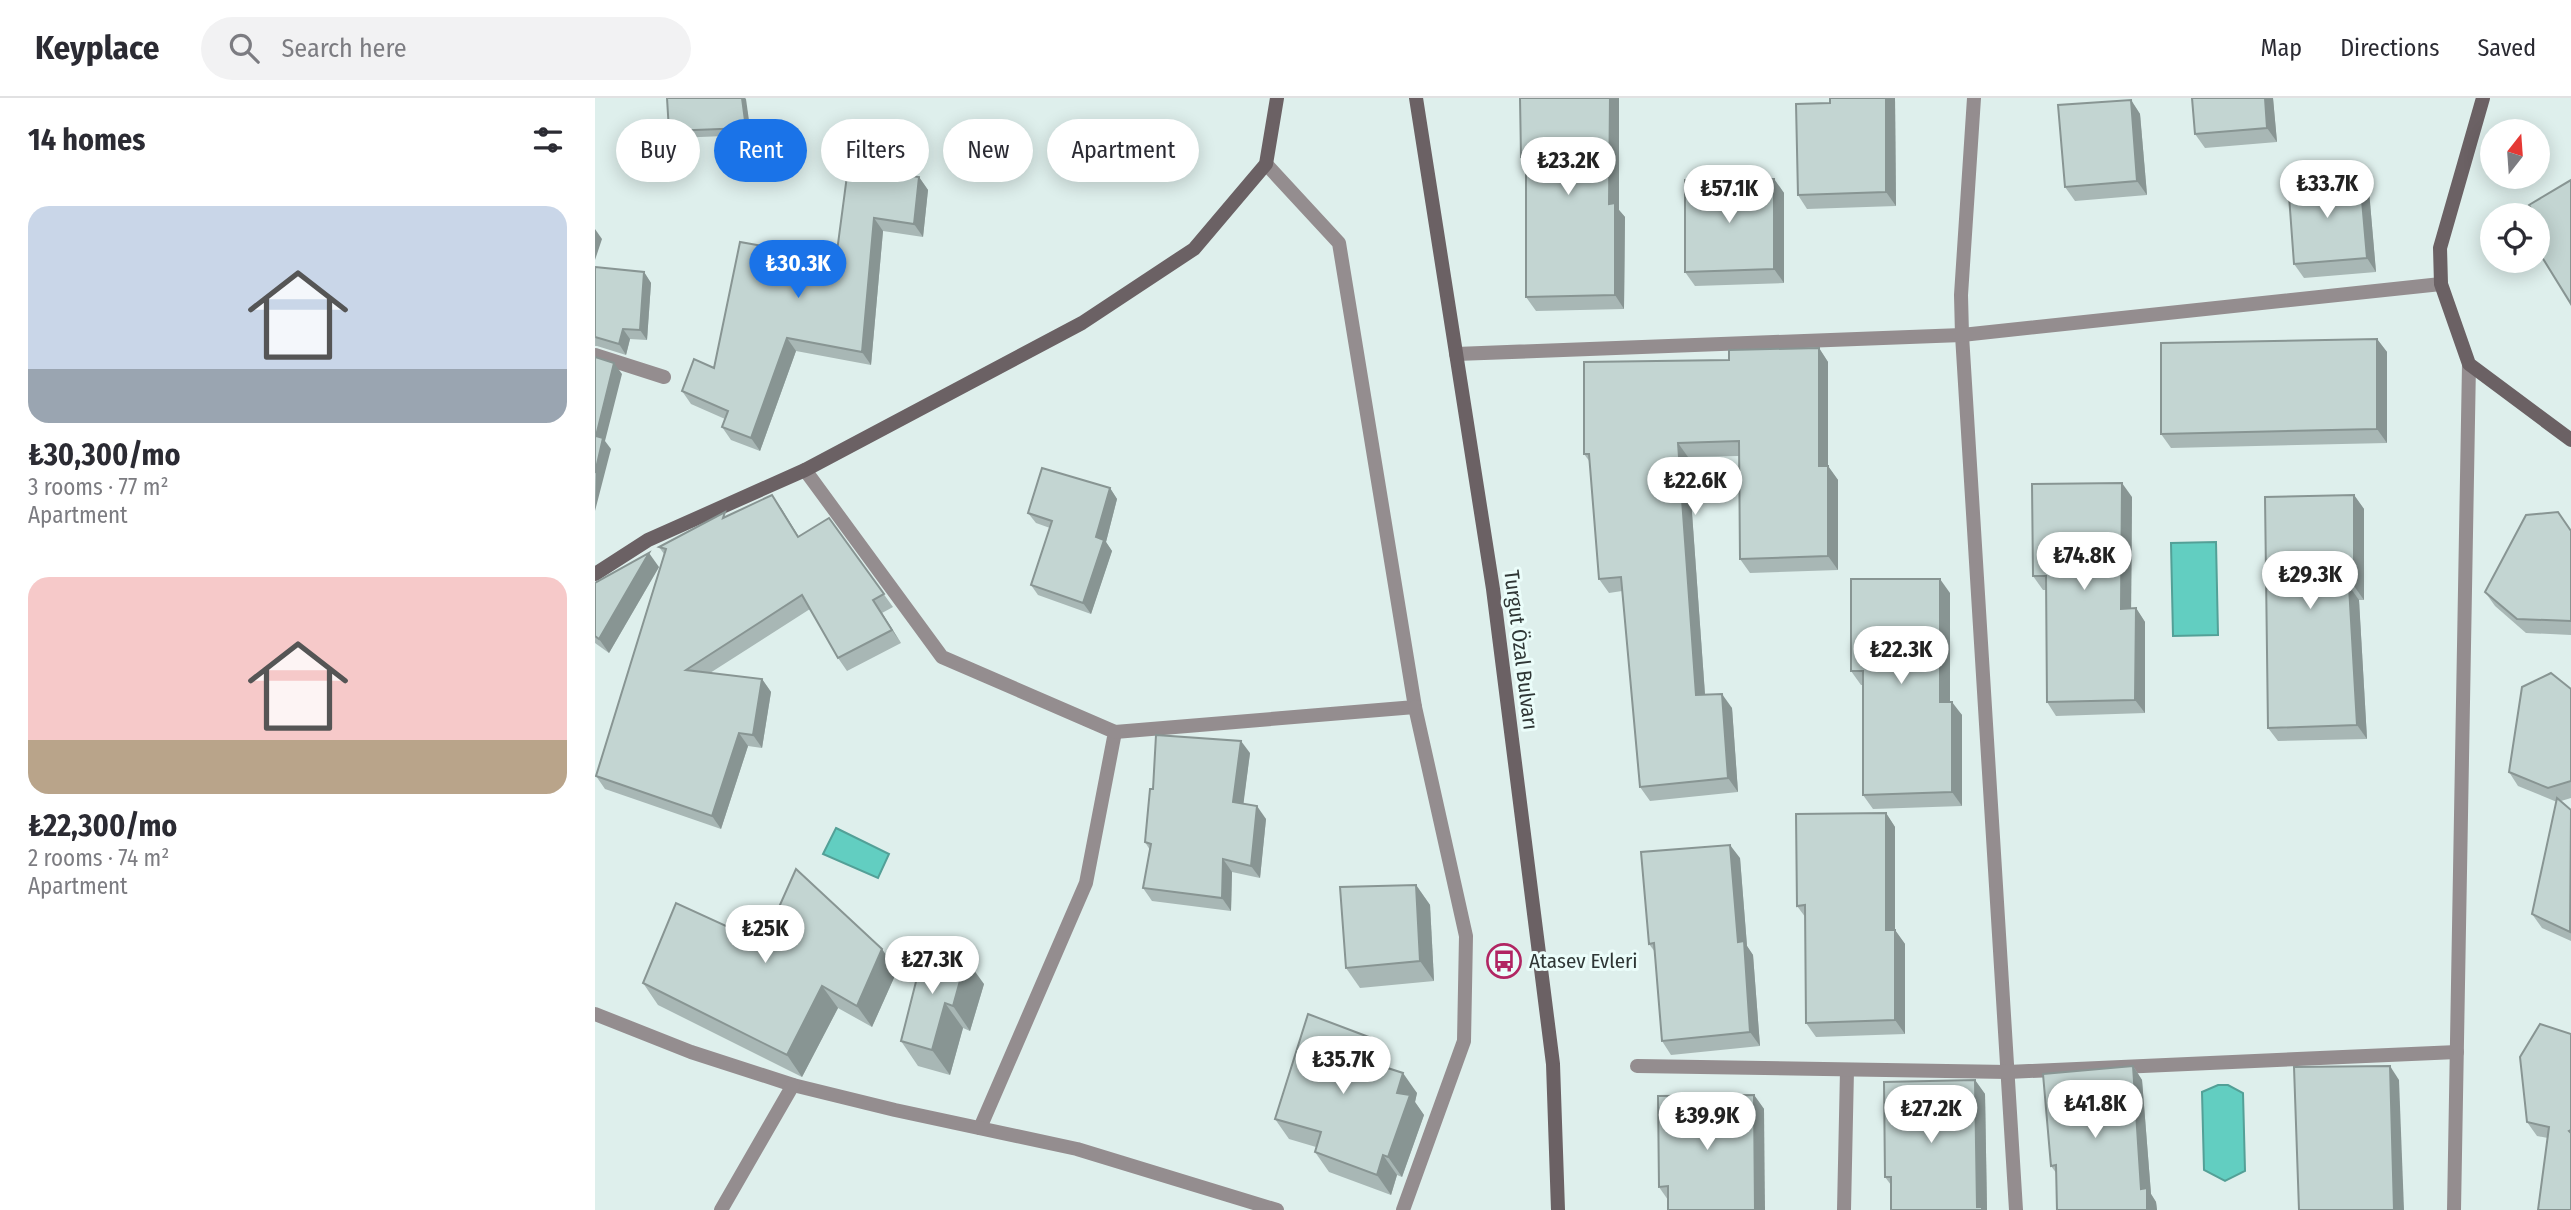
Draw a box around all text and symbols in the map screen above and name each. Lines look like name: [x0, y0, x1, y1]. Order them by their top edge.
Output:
search box: [201, 17, 691, 80]
text: Keyplace: [35, 28, 159, 68]
icon: search: [225, 29, 263, 67]
text: Search here: [281, 33, 407, 64]
text: Map: [2261, 34, 2302, 62]
text: Directions: [2340, 34, 2439, 62]
text: Saved: [2477, 34, 2536, 62]
chip: Buy: [616, 119, 700, 182]
chip: Rent: [714, 119, 807, 182]
chip: Filters: [821, 119, 929, 182]
chip: New: [943, 119, 1033, 182]
chip: Apartment: [1047, 119, 1199, 182]
north arrow: [2480, 119, 2550, 189]
map controls: [2480, 119, 2550, 273]
icon: filters: [529, 121, 567, 159]
text: 14 homes: [28, 122, 145, 158]
pin: ₺23.2K: [1511, 138, 1625, 197]
text: ₺23.2K: [1537, 146, 1599, 174]
pin: ₺33.7K: [2270, 160, 2384, 220]
pin: ₺57.1K: [1672, 166, 1786, 225]
text: ₺33.7K: [2296, 169, 2358, 197]
text: ₺57.1K: [1700, 174, 1758, 202]
button: locate: [2480, 203, 2550, 273]
pin: ₺30.3K: [741, 240, 855, 300]
text: ₺30.3K: [765, 249, 831, 277]
icon: home: [235, 252, 361, 378]
text: ₺30,300/mo: [28, 437, 180, 473]
pin: ₺22.6K: [1638, 458, 1752, 517]
text: ₺22.6K: [1663, 466, 1727, 494]
text: 3 rooms · 77 m²: [28, 473, 169, 501]
text: Apartment: [28, 501, 128, 529]
pin: ₺74.8K: [2027, 532, 2141, 592]
text: ₺74.8K: [2053, 541, 2115, 569]
pin: ₺29.3K: [2253, 552, 2367, 611]
text: ₺29.3K: [2278, 560, 2342, 588]
street label: Turgut Özal Bulvarı: [1498, 569, 1544, 731]
icon: home: [235, 623, 361, 749]
pin: ₺22.3K: [1844, 626, 1958, 686]
text: ₺22.3K: [1870, 635, 1932, 663]
text: ₺22,300/mo: [28, 808, 177, 844]
text: 2 rooms · 74 m²: [28, 844, 169, 872]
text: Apartment: [28, 872, 128, 900]
pin: ₺25K: [724, 906, 806, 965]
text: ₺25K: [741, 914, 789, 942]
pin: ₺27.3K: [875, 936, 989, 996]
bus stop icon: Atasev Evleri: [1485, 942, 1523, 980]
text: ₺27.3K: [901, 945, 963, 973]
place label: Atasev Evleri: [1529, 948, 1638, 974]
pin: ₺35.7K: [1286, 1037, 1400, 1096]
text: ₺35.7K: [1312, 1045, 1374, 1073]
pin: ₺41.8K: [2038, 1080, 2152, 1140]
pin: ₺27.2K: [1874, 1086, 1988, 1145]
text: ₺41.8K: [2064, 1089, 2126, 1117]
pin: ₺39.9K: [1650, 1093, 1764, 1152]
text: ₺27.2K: [1900, 1094, 1962, 1122]
text: ₺39.9K: [1675, 1101, 1739, 1129]

